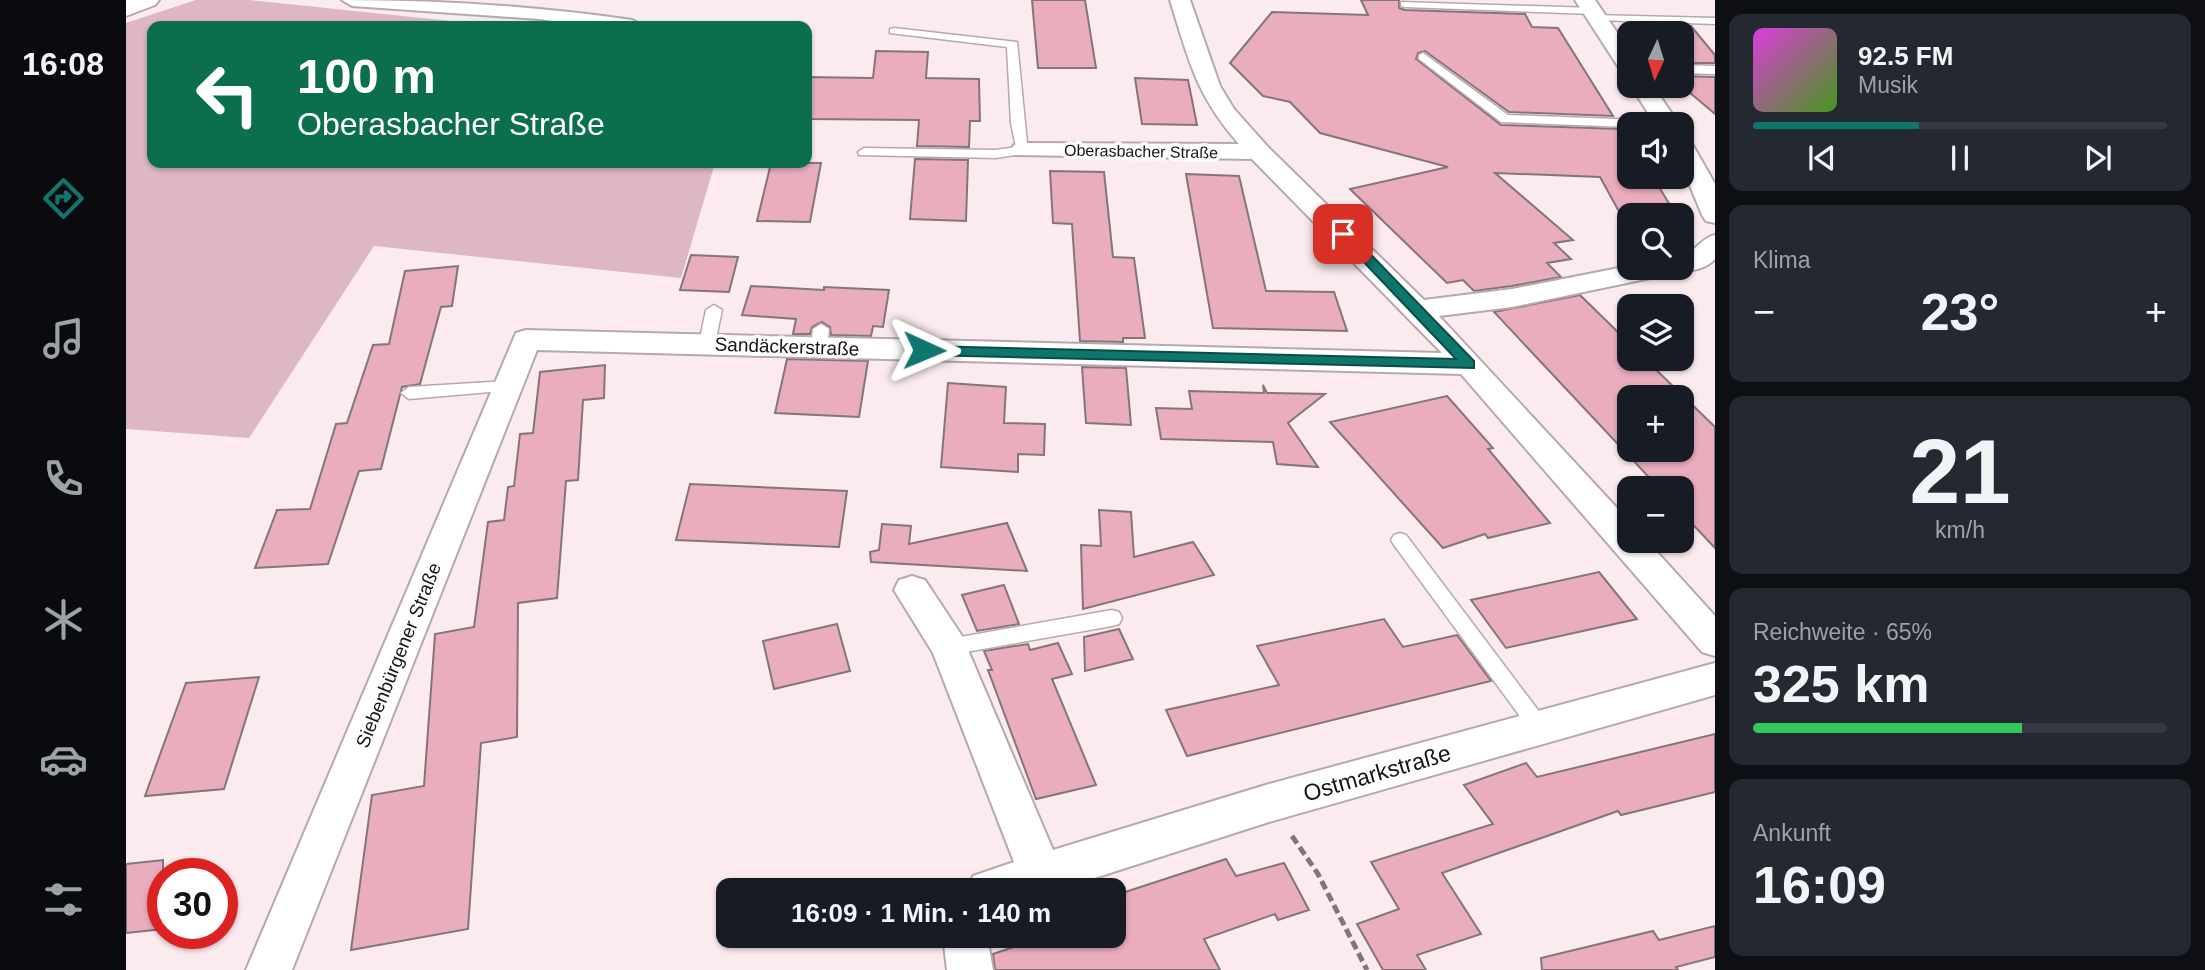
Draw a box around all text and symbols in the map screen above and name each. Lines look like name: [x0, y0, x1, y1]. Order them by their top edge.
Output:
north arrow: [1617, 21, 1694, 98]
map controls: [1617, 21, 1694, 553]
text: 92.5 FM: [1858, 41, 1953, 71]
text: 16:08: [22, 46, 104, 82]
icon: left: [182, 49, 273, 140]
text: 100 m: [297, 49, 436, 103]
text: Musik: [1858, 72, 1918, 98]
text: Oberasbacher Straße: [297, 106, 605, 142]
button: sound: [1617, 112, 1694, 189]
icon: previous: [1803, 139, 1841, 177]
icon: pause: [1941, 139, 1979, 177]
icon: next: [2079, 139, 2117, 177]
street label: Oberasbacher Straße: [1064, 142, 1218, 161]
icon: directions: [39, 174, 88, 223]
button: search: [1617, 203, 1694, 280]
pin: [1313, 204, 1373, 264]
icon: arrive: [1324, 215, 1362, 253]
text: Klima: [1753, 247, 1811, 273]
text: 23°: [1921, 283, 1999, 341]
text: −: [1753, 291, 1775, 333]
text: +: [2145, 291, 2167, 333]
button: layers: [1617, 294, 1694, 371]
position arrow: [887, 313, 961, 387]
icon: music: [39, 314, 88, 363]
street label: Sandäckerstraße: [714, 333, 860, 360]
button: +: [1617, 385, 1694, 462]
text: 21: [1909, 421, 2011, 522]
icon: phone: [39, 454, 88, 503]
button: −: [1617, 476, 1694, 553]
text: km/h: [1935, 517, 1985, 543]
street label: Siebenbürgener Straße: [352, 560, 445, 751]
icon: climate: [39, 595, 88, 644]
text: Reichweite · 65%: [1753, 619, 1932, 645]
text: 325 km: [1753, 655, 1929, 713]
icon: car: [39, 735, 88, 784]
street label: Ostmarkstraße: [1300, 740, 1454, 806]
text: Ankunft: [1753, 820, 1831, 846]
text: 16:09: [1753, 856, 1886, 914]
speed limit sign: 30: [147, 858, 238, 949]
icon: filters: [39, 875, 88, 924]
text: 16:09 · 1 Min. · 140 m: [791, 898, 1051, 928]

